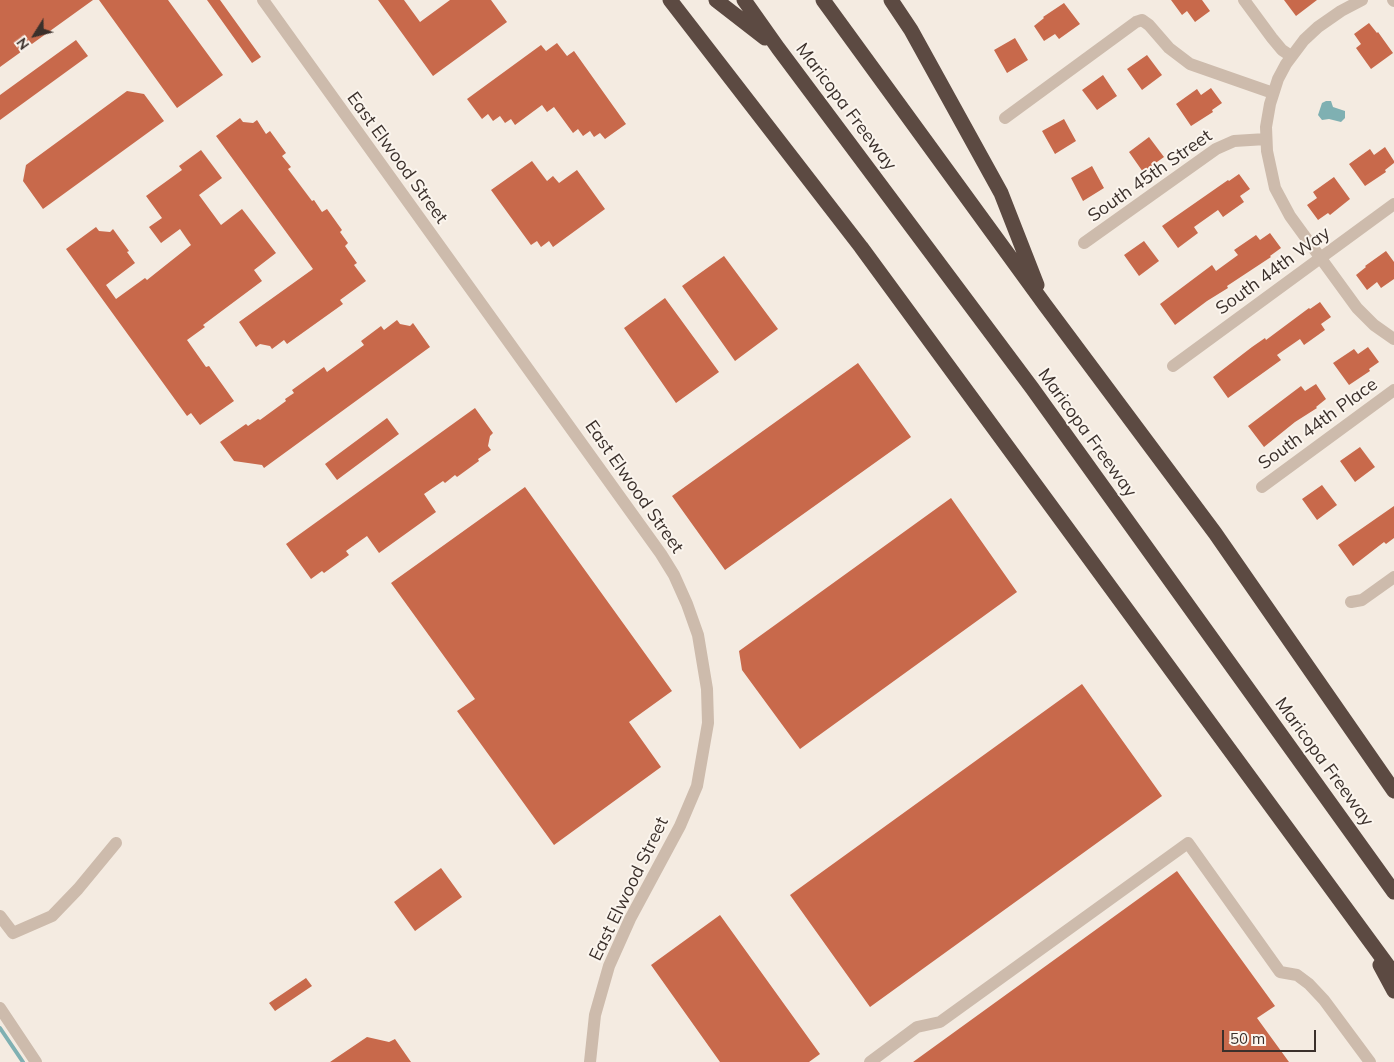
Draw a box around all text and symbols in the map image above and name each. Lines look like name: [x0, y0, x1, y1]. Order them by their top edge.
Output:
north arrow: [10, 10, 60, 60]
text: N: [12, 34, 33, 53]
street label: Maricopa Freeway: [791, 39, 901, 175]
street label: East Elwood Street: [342, 88, 452, 228]
street label: South 45th Street: [1084, 125, 1216, 227]
street label: South 44th Way: [1212, 222, 1334, 320]
street label: Maricopa Freeway: [1033, 364, 1141, 502]
street label: South 44th Place: [1254, 374, 1382, 474]
street label: East Elwood Street: [580, 416, 688, 558]
street label: Maricopa Freeway: [1270, 693, 1378, 831]
street label: East Elwood Street: [585, 814, 673, 964]
scale bar: [1224, 1020, 1318, 1052]
text: 50 m: [1230, 1029, 1265, 1048]

